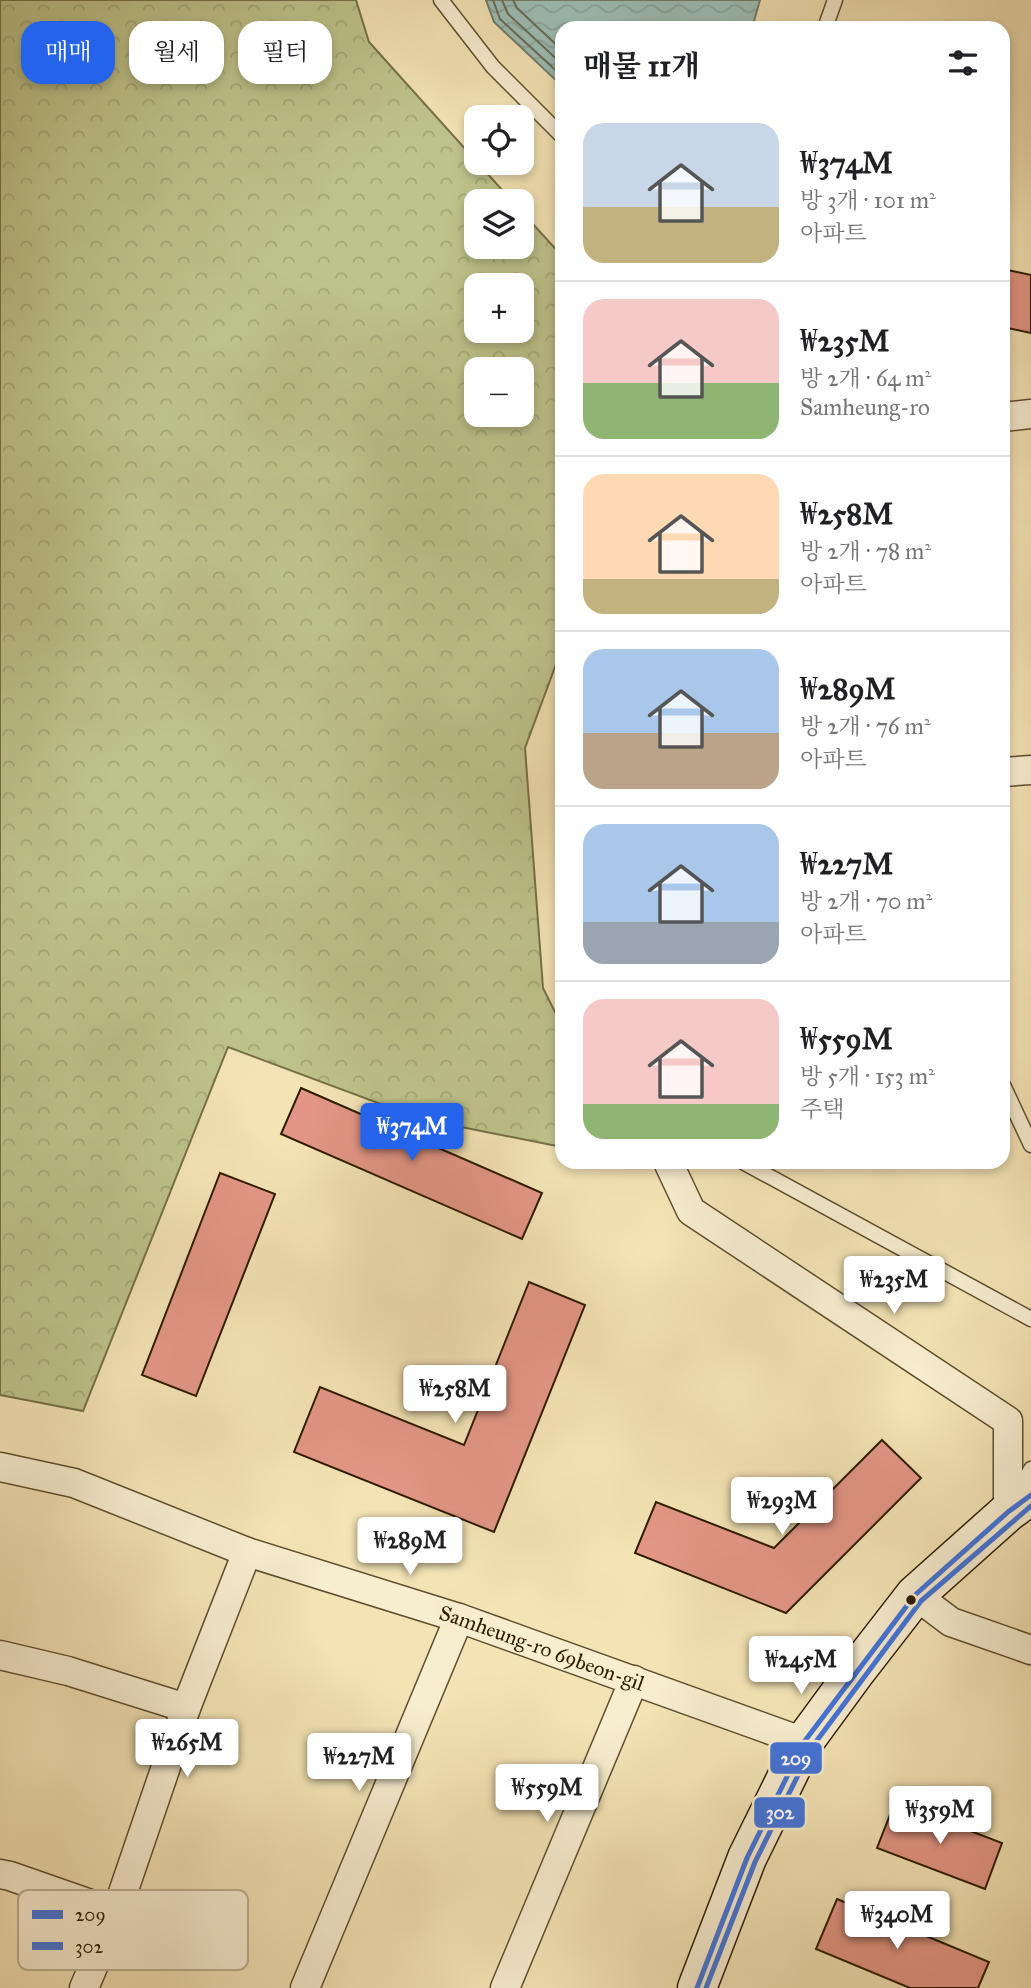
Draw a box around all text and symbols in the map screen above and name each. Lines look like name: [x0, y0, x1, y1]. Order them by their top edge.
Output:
chip: 매매: [21, 21, 115, 84]
chip: 월세: [129, 21, 224, 84]
chip: 필터: [238, 21, 332, 84]
icon: filters: [944, 44, 982, 82]
text: 매물 11개: [583, 48, 700, 84]
map controls: [464, 105, 534, 427]
button: locate: [464, 105, 534, 175]
text: ₩374M: [800, 145, 893, 181]
icon: home: [639, 151, 723, 235]
text: 방 3개 · 101 m²: [800, 186, 936, 214]
button: layers: [464, 189, 534, 259]
text: 아파트: [800, 219, 867, 247]
button: +: [464, 273, 534, 343]
text: ₩235M: [800, 323, 889, 359]
icon: home: [639, 327, 723, 411]
button: −: [464, 357, 534, 427]
text: 방 2개 · 64 m²: [800, 364, 931, 392]
text: Samheung-ro: [800, 393, 930, 421]
text: ₩258M: [800, 496, 893, 532]
icon: home: [639, 502, 723, 586]
text: 방 2개 · 78 m²: [800, 537, 931, 565]
text: 아파트: [800, 570, 867, 598]
text: ₩289M: [800, 671, 895, 707]
icon: home: [639, 677, 723, 761]
text: 방 2개 · 76 m²: [800, 712, 931, 740]
text: 아파트: [800, 745, 867, 773]
text: ₩227M: [800, 846, 893, 882]
icon: home: [639, 852, 723, 936]
text: 방 2개 · 70 m²: [800, 887, 932, 915]
text: 아파트: [800, 920, 867, 948]
text: ₩559M: [800, 1021, 893, 1057]
icon: home: [639, 1027, 723, 1111]
text: 방 5개 · 153 m²: [800, 1062, 935, 1090]
text: 주택: [800, 1095, 844, 1123]
pin: ₩374M: [363, 1104, 461, 1163]
text: ₩374M: [376, 1112, 448, 1140]
pin: ₩235M: [845, 1256, 943, 1316]
text: ₩235M: [860, 1265, 928, 1293]
pin: ₩258M: [406, 1366, 504, 1425]
text: ₩258M: [419, 1374, 491, 1402]
pin: ₩293M: [733, 1478, 831, 1537]
text: ₩293M: [747, 1486, 817, 1514]
pin: ₩289M: [361, 1518, 459, 1577]
text: ₩289M: [373, 1526, 447, 1554]
unlabelled marker: [904, 1593, 918, 1607]
street label: Samheung-ro 69beon-gil: [436, 1600, 648, 1697]
pin: ₩245M: [752, 1636, 850, 1696]
text: ₩245M: [765, 1645, 837, 1673]
pin: ₩265M: [138, 1720, 236, 1779]
text: ₩265M: [151, 1728, 223, 1756]
pin: ₩227M: [310, 1734, 408, 1793]
line badge: 209: [769, 1741, 823, 1775]
text: ₩227M: [323, 1742, 395, 1770]
text: 209: [781, 1747, 811, 1771]
pin: ₩559M: [498, 1764, 596, 1824]
text: ₩559M: [512, 1773, 583, 1801]
pin: ₩359M: [891, 1786, 989, 1846]
text: ₩359M: [905, 1795, 975, 1823]
line badge: 302: [753, 1796, 806, 1829]
text: 302: [766, 1801, 795, 1825]
legend: [18, 1890, 248, 1970]
pin: ₩340M: [848, 1892, 946, 1951]
text: ₩340M: [861, 1900, 933, 1928]
text: 209: [75, 1903, 106, 1926]
text: 302: [75, 1935, 104, 1958]

